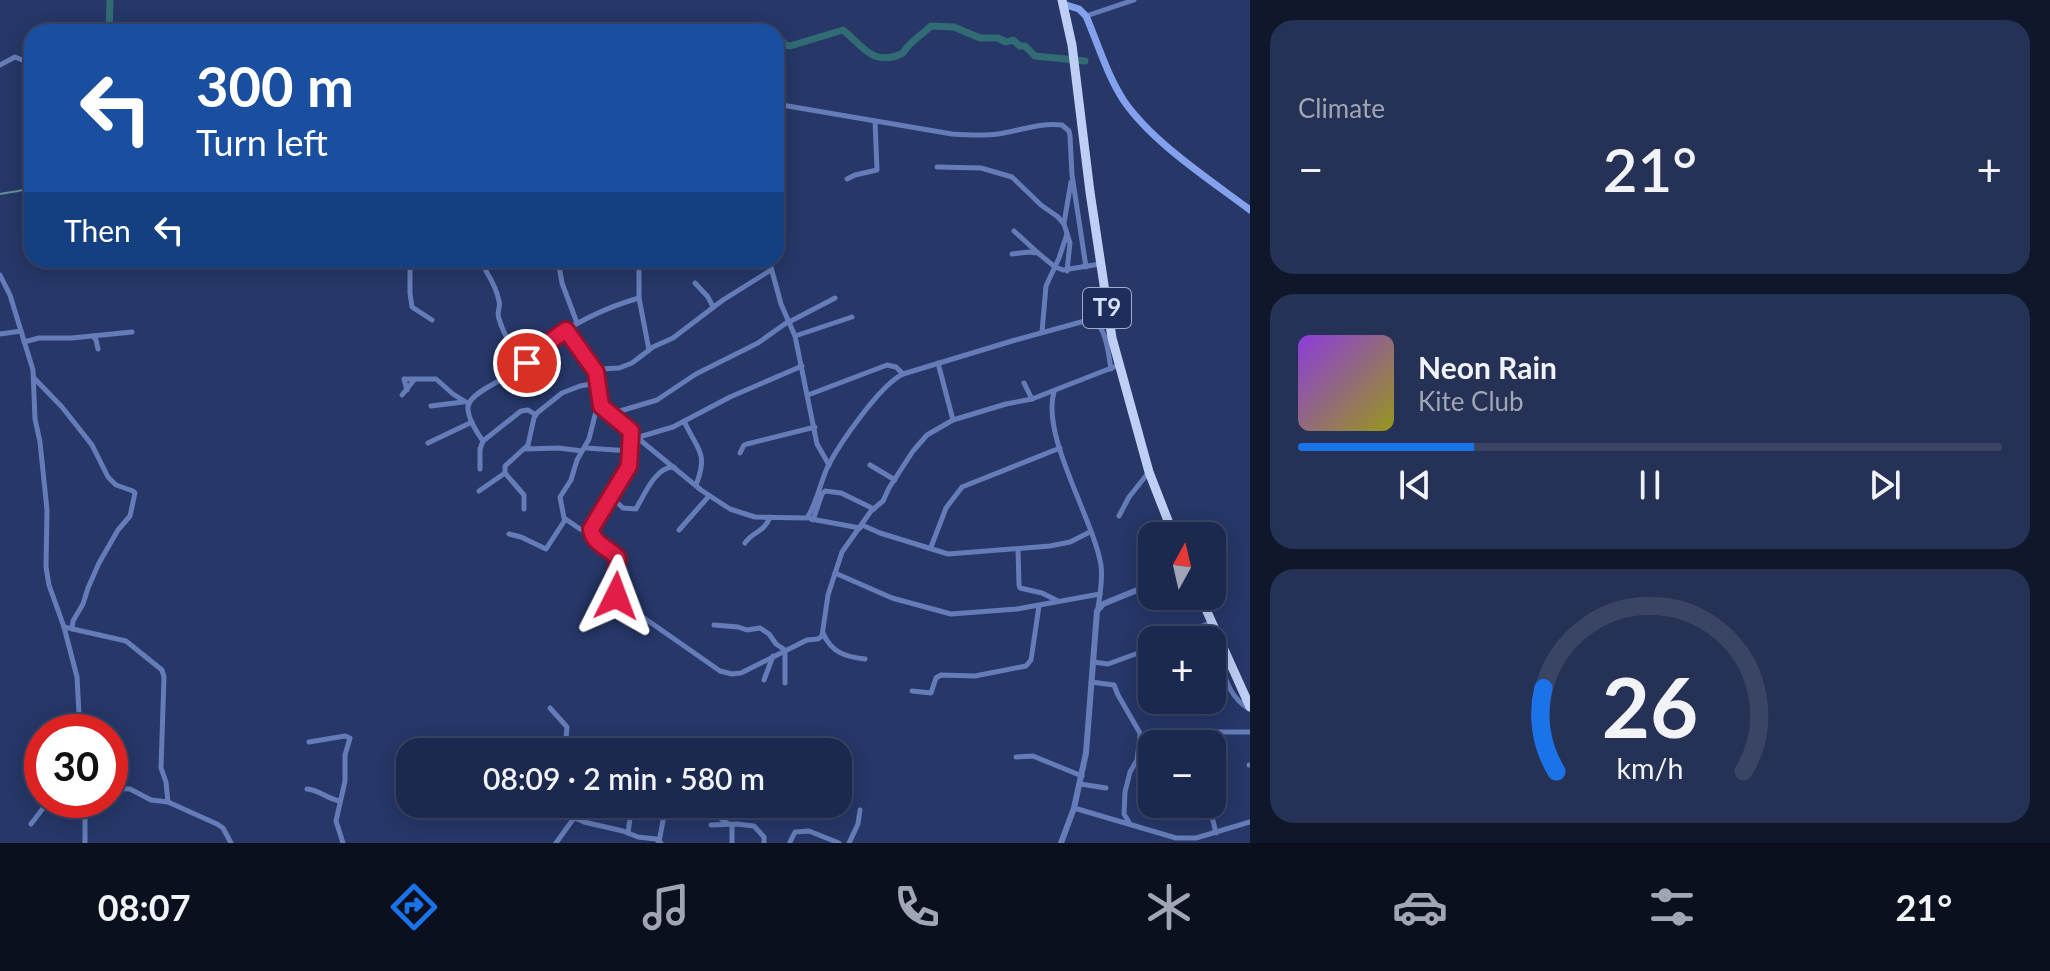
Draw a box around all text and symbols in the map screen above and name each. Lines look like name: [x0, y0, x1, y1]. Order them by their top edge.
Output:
text: 300 m: [196, 52, 354, 119]
icon: left: [64, 56, 168, 160]
text: Climate: [1298, 92, 1385, 124]
text: Turn left: [196, 120, 328, 164]
text: 21°: [1603, 133, 1697, 205]
text: −: [1298, 143, 1324, 195]
text: +: [1976, 143, 2002, 195]
icon: left: [147, 208, 191, 252]
text: Then: [64, 212, 131, 248]
road number: T9: [1083, 288, 1131, 328]
pin: [493, 329, 561, 397]
icon: arrive: [505, 341, 549, 385]
text: Neon Rain: [1418, 349, 1557, 385]
text: Kite Club: [1418, 385, 1524, 417]
icon: previous: [1393, 463, 1437, 507]
icon: pause: [1628, 463, 1672, 507]
icon: next: [1863, 463, 1907, 507]
north arrow: [1138, 522, 1226, 610]
map controls: [1138, 522, 1226, 818]
position arrow: [574, 554, 658, 638]
button: +: [1138, 626, 1226, 714]
text: 26: [1602, 655, 1698, 755]
speed limit sign: 30: [24, 714, 128, 818]
button: −: [1138, 730, 1226, 818]
text: km/h: [1617, 751, 1683, 785]
text: 08:09 · 2 min · 580 m: [483, 760, 765, 796]
icon: directions: [386, 879, 442, 935]
icon: music: [638, 879, 694, 935]
icon: phone: [889, 879, 945, 935]
icon: climate: [1141, 879, 1197, 935]
icon: car: [1392, 879, 1448, 935]
icon: filters: [1644, 879, 1700, 935]
text: 08:07: [98, 885, 191, 929]
text: 21°: [1895, 885, 1952, 929]

